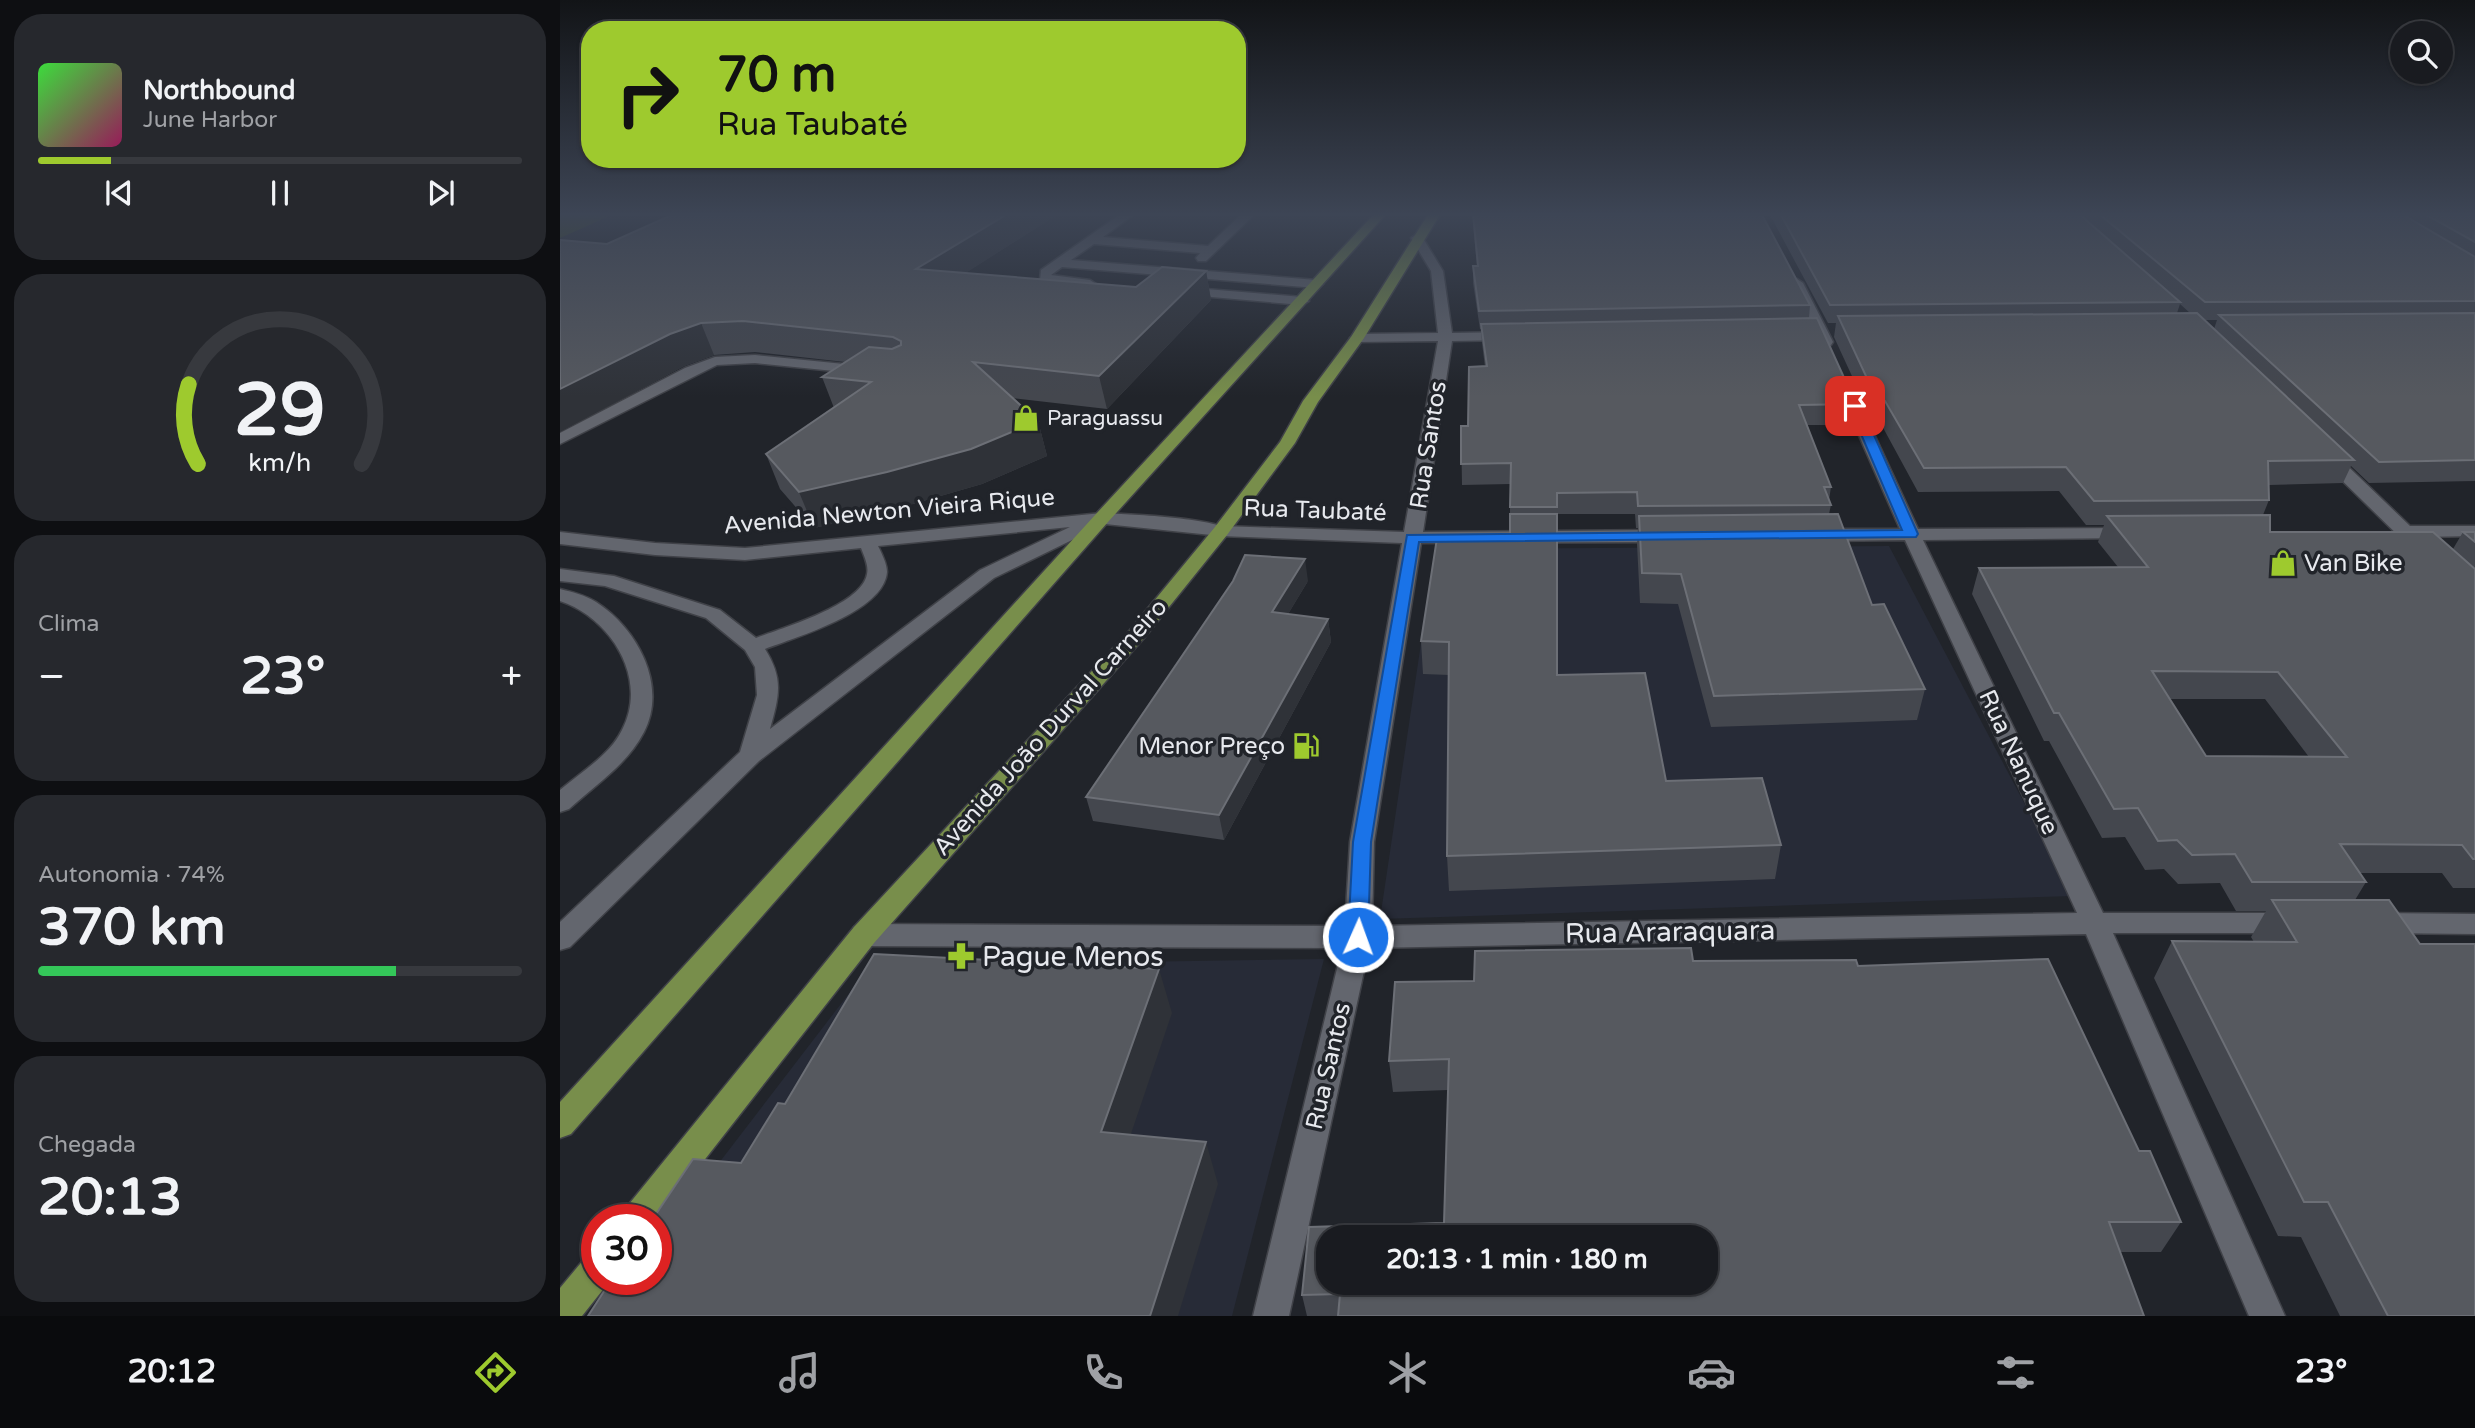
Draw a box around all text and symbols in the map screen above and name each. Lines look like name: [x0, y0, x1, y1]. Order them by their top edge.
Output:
map controls: [2390, 21, 2453, 84]
button: search: [2390, 21, 2453, 84]
text: 70 m: [717, 46, 836, 105]
icon: right: [602, 49, 693, 140]
text: Northbound: [143, 75, 295, 106]
text: June Harbor: [143, 106, 277, 134]
text: Rua Taubaté: [717, 106, 908, 144]
icon: previous: [100, 174, 138, 212]
icon: pause: [261, 174, 299, 212]
icon: next: [422, 174, 460, 212]
text: 29: [234, 367, 326, 455]
pin: [1825, 376, 1885, 436]
street label: Rua Santos: [1404, 379, 1453, 511]
icon: arrive: [1836, 387, 1874, 425]
shop icon: Paraguassu: [1011, 403, 1041, 433]
place label: Paraguassu: [1047, 406, 1163, 431]
text: km/h: [249, 447, 311, 477]
street label: Avenida Newton Vieira Rique: [722, 483, 1056, 540]
street label: Rua Taubaté: [1243, 494, 1387, 527]
shop icon: Van Bike: [2268, 548, 2298, 578]
place label: Van Bike: [2304, 549, 2403, 578]
street label: Avenida João Durval Carneiro: [927, 593, 1173, 862]
text: Clima: [38, 610, 99, 638]
text: 23°: [240, 645, 325, 708]
text: −: [38, 654, 65, 700]
text: +: [501, 654, 522, 700]
street label: Rua Nanuque: [1972, 685, 2065, 839]
fuel station icon: Menor Preço: [1291, 731, 1321, 761]
place label: Menor Preço: [1138, 732, 1285, 761]
text: Autonomia · 74%: [38, 861, 225, 889]
text: 370 km: [38, 896, 226, 959]
position arrow: [1321, 900, 1395, 974]
street label: Rua Araraquara: [1564, 913, 1776, 951]
place label: Pague Menos: [982, 940, 1164, 974]
pharmacy icon: Pague Menos: [946, 941, 976, 971]
street label: Rua Santos: [1300, 1000, 1357, 1132]
text: Chegada: [38, 1131, 136, 1159]
text: 20:13: [38, 1166, 182, 1229]
speed limit sign: 30: [581, 1204, 672, 1295]
text: 20:13 · 1 min · 180 m: [1386, 1244, 1648, 1275]
icon: directions: [471, 1348, 520, 1397]
icon: music: [775, 1348, 824, 1397]
icon: phone: [1079, 1348, 1128, 1397]
icon: climate: [1383, 1348, 1432, 1397]
icon: car: [1687, 1348, 1736, 1397]
icon: filters: [1991, 1348, 2040, 1397]
text: 20:12: [127, 1353, 216, 1391]
text: 23°: [2295, 1353, 2347, 1391]

